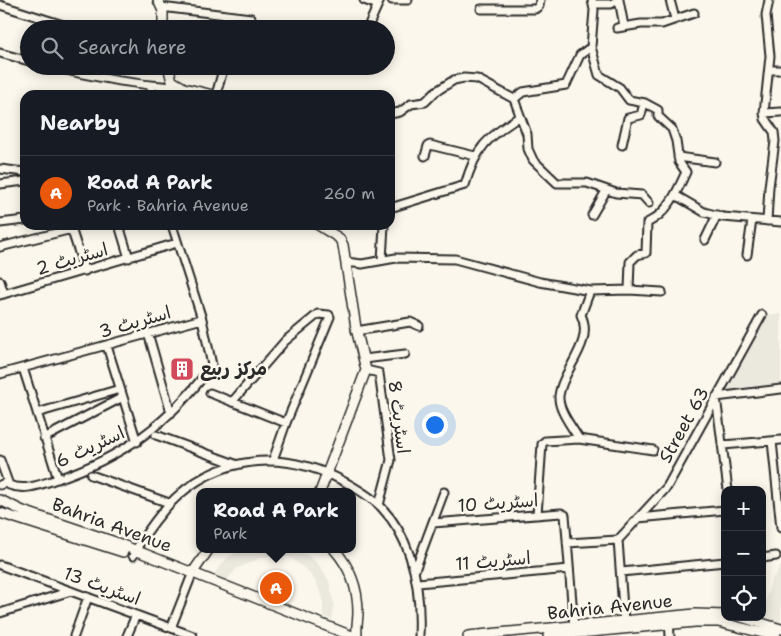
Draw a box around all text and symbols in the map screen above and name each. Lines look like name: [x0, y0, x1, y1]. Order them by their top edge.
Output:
search box: [20, 20, 395, 75]
icon: search: [38, 34, 66, 62]
text: Search here: [78, 35, 187, 60]
text: Nearby: [40, 109, 120, 137]
text: Road A Park: [87, 170, 213, 195]
text: A: [50, 183, 62, 204]
text: 260 m: [323, 183, 375, 204]
text: Park · Bahria Avenue: [87, 195, 249, 216]
street label: اسٹریٹ 2: [33, 237, 111, 281]
street label: اسٹریٹ 3: [96, 300, 174, 344]
building icon: مرکز ربیع: [169, 356, 195, 382]
place label: مرکز ربیع: [200, 357, 267, 382]
street label: اسٹریٹ 8: [383, 379, 415, 455]
street label: Street 63: [653, 383, 715, 467]
your location: [422, 412, 448, 438]
street label: اسٹریٹ 6: [52, 421, 128, 473]
map controls: [721, 486, 766, 621]
button: +: [721, 486, 766, 531]
popup: [196, 488, 356, 553]
street label: اسٹریٹ 10: [457, 488, 539, 518]
street label: Bahria Avenue: [49, 492, 175, 558]
text: Road A Park: [213, 498, 339, 523]
text: Park: [213, 523, 248, 544]
button: −: [721, 531, 766, 576]
street label: اسٹریٹ 11: [454, 546, 532, 576]
street label: اسٹریٹ 13: [60, 561, 144, 611]
pin: A: [260, 569, 292, 607]
button: locate: [721, 576, 766, 621]
street label: Bahria Avenue: [546, 588, 674, 626]

